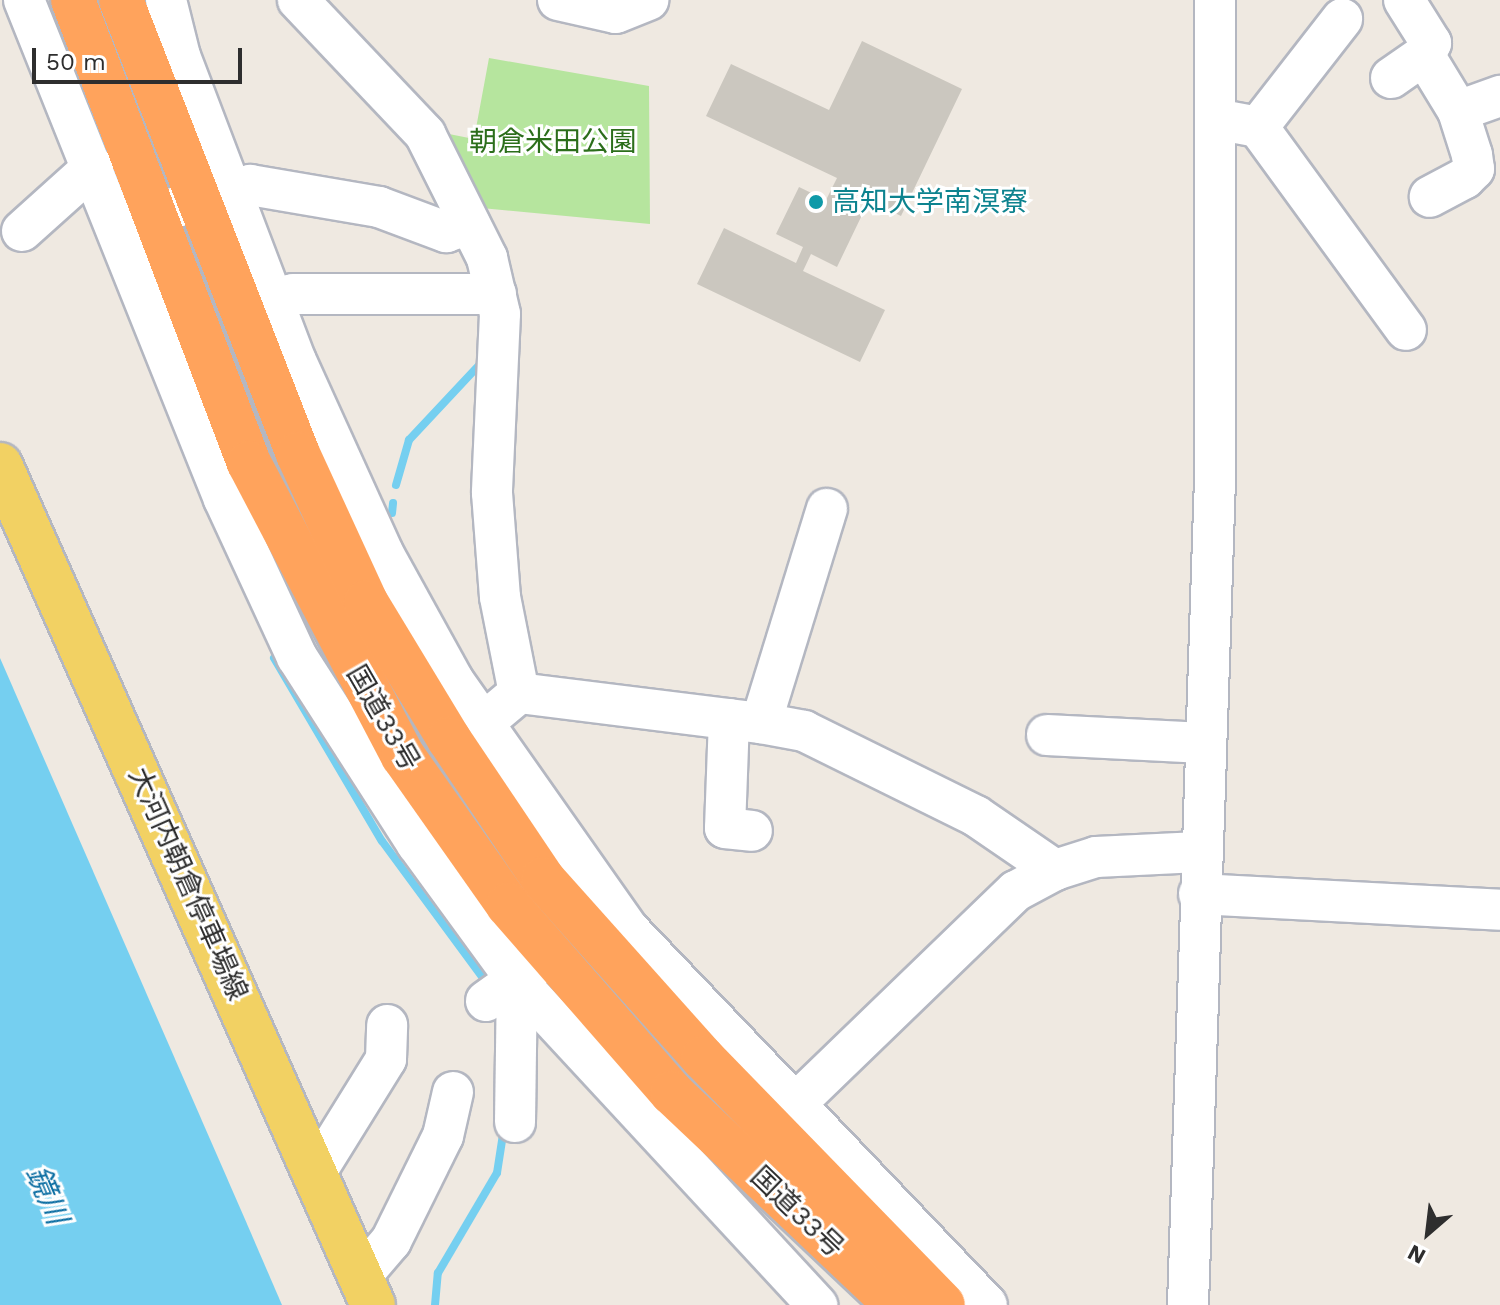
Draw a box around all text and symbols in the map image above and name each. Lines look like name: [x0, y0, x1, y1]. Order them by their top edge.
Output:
scale bar: [36, 32, 246, 82]
text: 50 m: [46, 48, 106, 76]
park label: 朝倉米田公園: [469, 125, 637, 159]
place label: 高知大学南溟寮: [832, 185, 1028, 219]
marker: 高知大学南溟寮: [807, 193, 825, 211]
street label: 国道33号: [339, 659, 427, 777]
street label: 大河内朝倉停車場線: [121, 762, 255, 1006]
street label: 国道33号: [743, 1159, 851, 1265]
water label: 鏡川: [19, 1160, 75, 1230]
north arrow: [1388, 1193, 1468, 1273]
text: N: [1403, 1240, 1430, 1269]

